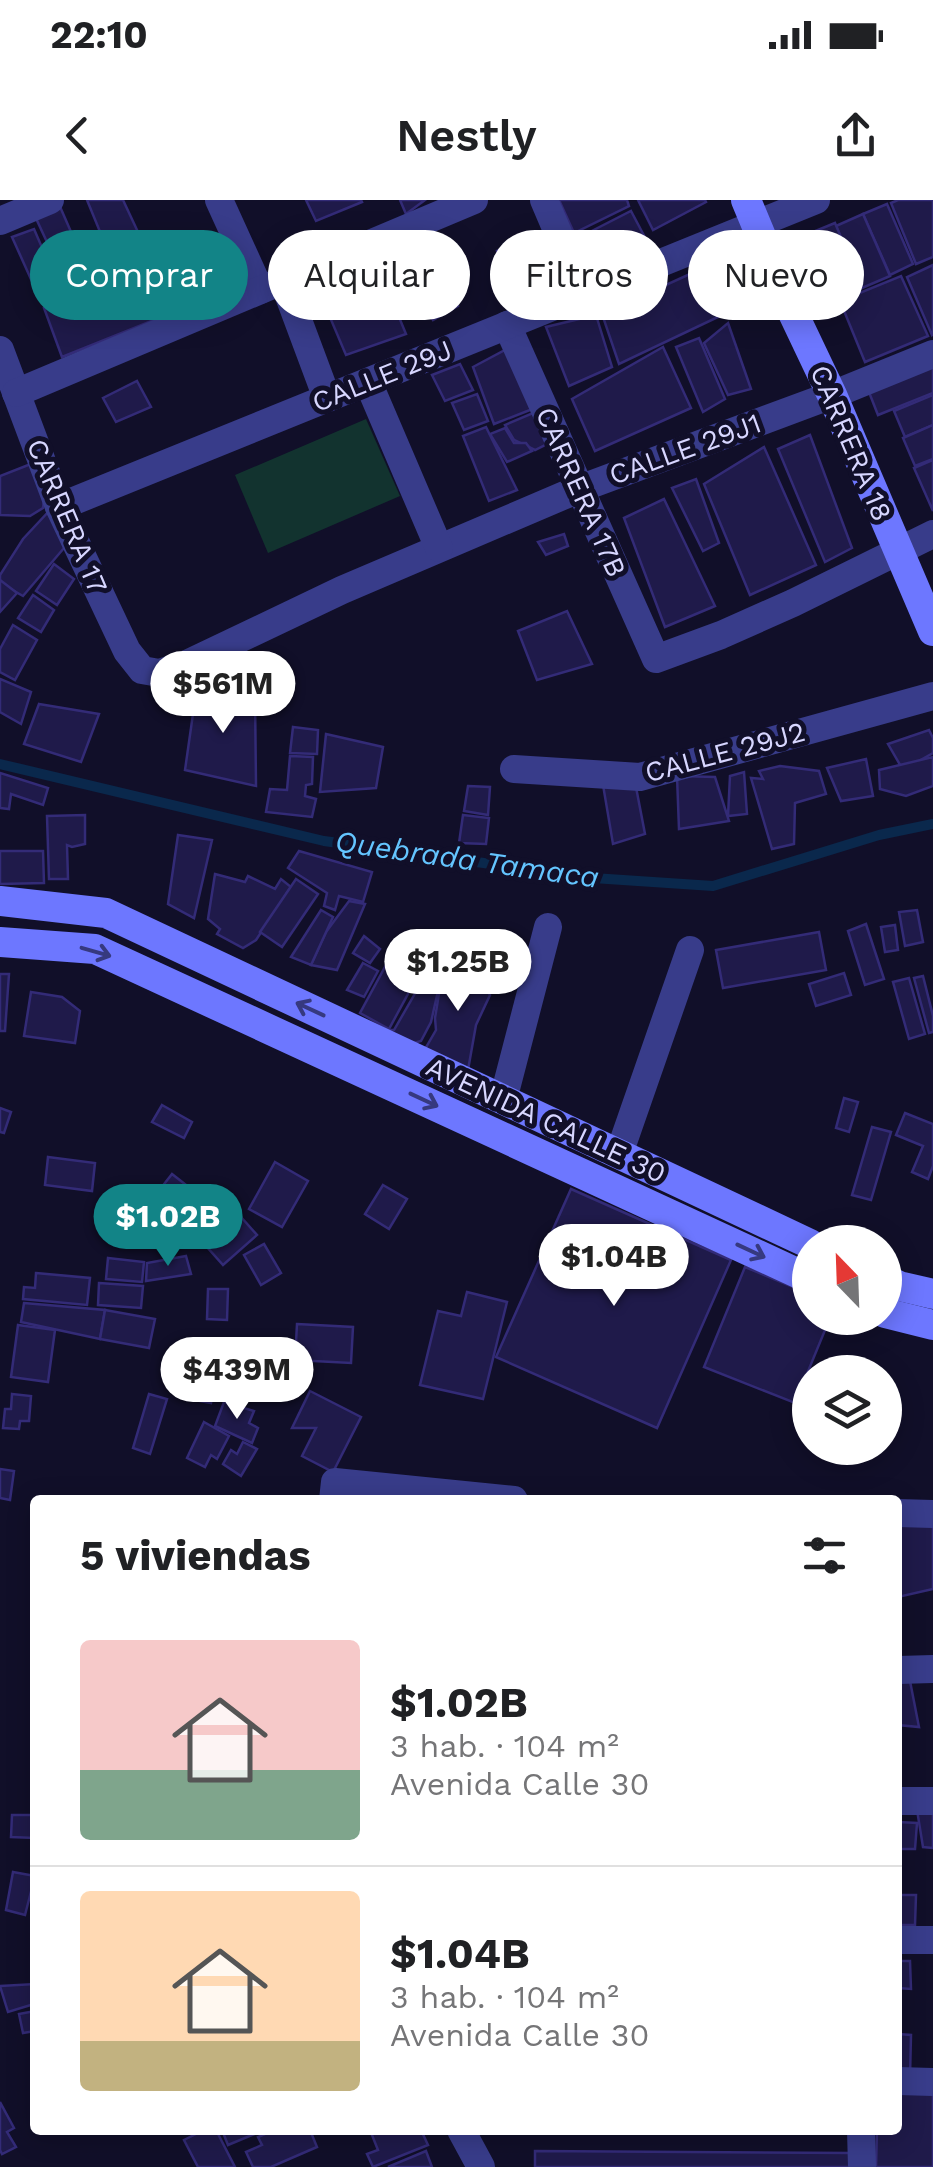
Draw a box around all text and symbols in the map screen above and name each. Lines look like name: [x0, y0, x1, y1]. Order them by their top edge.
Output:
text: 22:10: [50, 13, 148, 57]
icon: back: [50, 108, 105, 163]
icon: share: [828, 108, 883, 163]
text: Nestly: [396, 109, 537, 162]
chip: Comprar: [30, 230, 248, 320]
chip: Alquilar: [268, 230, 470, 320]
chip: Filtros: [490, 230, 668, 320]
chip: Nuevo: [688, 230, 864, 320]
street label: CALLE 29J: [307, 333, 457, 419]
street label: CARRERA 18: [803, 360, 899, 526]
street label: CARRERA 17B: [529, 402, 633, 582]
street label: CALLE 29J1: [605, 406, 765, 492]
street label: CARRERA 17: [20, 434, 114, 598]
pin: $561M: [153, 651, 293, 736]
text: $561M: [172, 664, 274, 702]
street label: CALLE 29J2: [641, 715, 809, 789]
water label: Quebrada Tamaca: [333, 823, 601, 895]
pin: $1.25B: [377, 929, 539, 1014]
text: $1.25B: [406, 942, 510, 980]
one-way arrow: [80, 944, 112, 963]
one-way arrow: [296, 999, 326, 1018]
street label: AVENIDA CALLE 30: [421, 1050, 671, 1190]
one-way arrow: [408, 1092, 438, 1111]
pin: $1.02B: [87, 1184, 249, 1269]
text: $1.02B: [116, 1197, 220, 1235]
pin: $1.04B: [533, 1224, 695, 1309]
north arrow: [792, 1225, 902, 1335]
map controls: [792, 1225, 902, 1465]
text: $1.04B: [561, 1237, 667, 1275]
one-way arrow: [735, 1243, 765, 1262]
pin: $439M: [167, 1337, 307, 1422]
text: $439M: [183, 1350, 292, 1388]
button: layers: [792, 1355, 902, 1465]
icon: filters: [797, 1528, 852, 1583]
text: 5 viviendas: [80, 1531, 311, 1580]
text: $1.02B: [390, 1678, 528, 1727]
icon: home: [160, 1680, 280, 1800]
text: 3 hab. · 104 m²: [390, 1727, 619, 1765]
text: Avenida Calle 30: [390, 1765, 649, 1803]
text: $1.04B: [390, 1929, 530, 1978]
icon: home: [160, 1931, 280, 2051]
text: 3 hab. · 104 m²: [390, 1978, 619, 2016]
text: Avenida Calle 30: [390, 2016, 649, 2054]

